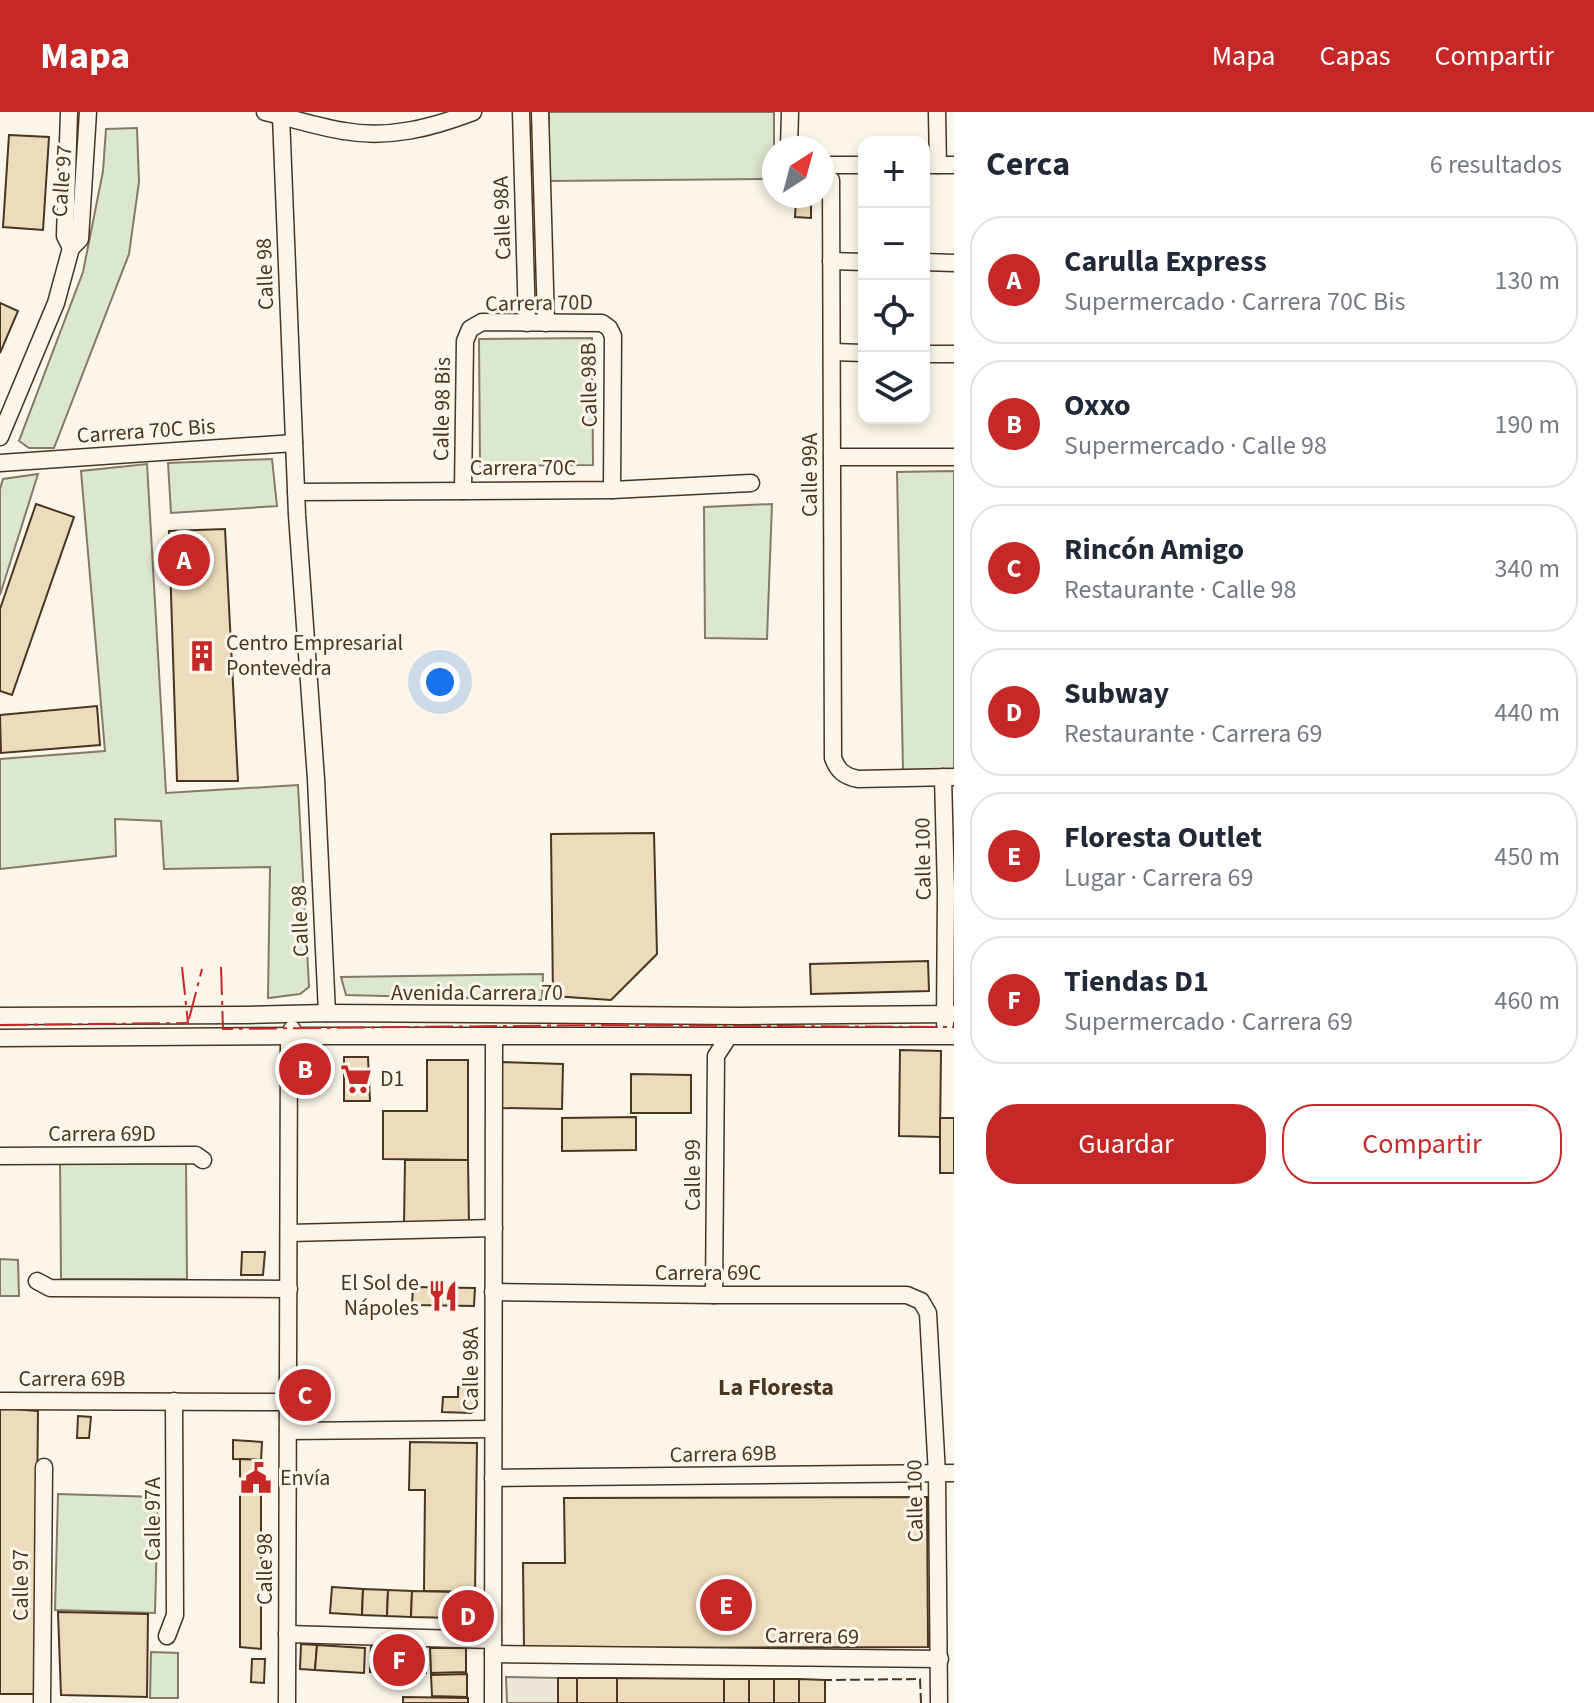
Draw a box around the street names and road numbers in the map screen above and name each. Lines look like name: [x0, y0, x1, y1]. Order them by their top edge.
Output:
street label: Calle 97: [44, 144, 80, 218]
street label: Calle 98A: [485, 175, 519, 261]
street label: Calle 98: [248, 237, 282, 311]
street label: Carrera 70D: [485, 286, 593, 320]
street label: Calle 98B: [572, 342, 606, 428]
street label: Calle 98 Bis: [425, 357, 459, 461]
street label: Carrera 70C Bis: [76, 410, 216, 452]
street label: Calle 99A: [794, 433, 826, 517]
street label: Carrera 70C: [470, 452, 576, 484]
street label: Calle 100: [906, 817, 940, 901]
street label: Calle 98: [283, 884, 317, 958]
street label: Avenida Carrera 70: [391, 977, 563, 1009]
street label: Carrera 69D: [48, 1118, 156, 1150]
street label: Calle 99: [677, 1139, 709, 1211]
street label: Carrera 69C: [655, 1257, 761, 1289]
street label: Calle 98A: [455, 1327, 487, 1411]
street label: Carrera 69B: [18, 1363, 126, 1395]
street label: Carrera 69B: [669, 1437, 777, 1471]
street label: Calle 100: [898, 1459, 932, 1543]
street label: Calle 97A: [137, 1477, 169, 1561]
street label: Calle 98: [249, 1533, 281, 1605]
street label: Calle 97: [5, 1549, 37, 1621]
street label: Carrera 69: [765, 1619, 859, 1653]

